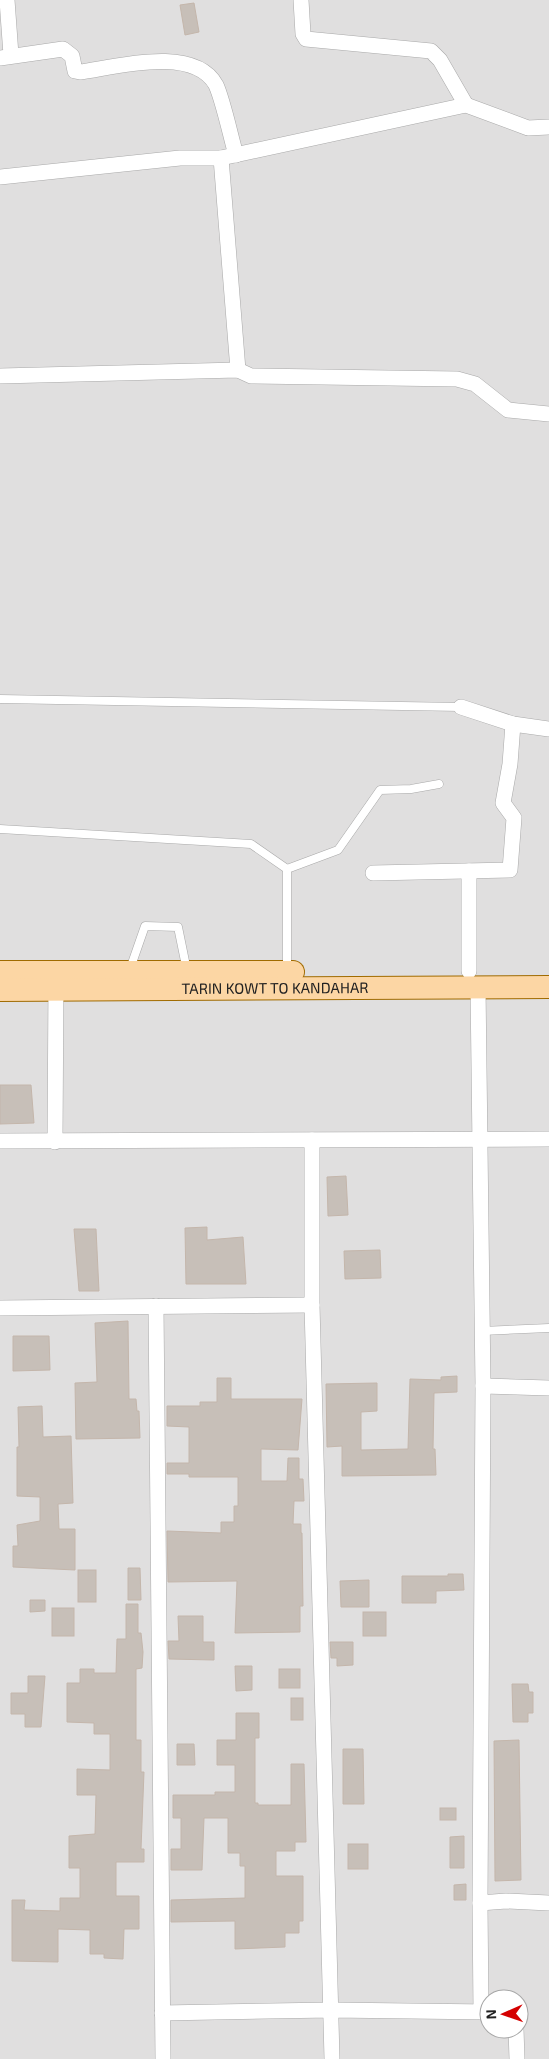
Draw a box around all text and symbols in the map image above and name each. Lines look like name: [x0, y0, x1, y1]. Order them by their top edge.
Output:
street label: TARIN KOWT TO KANDAHAR: [181, 978, 369, 997]
north arrow: [479, 1989, 529, 2039]
text: N: [482, 2009, 499, 2020]

